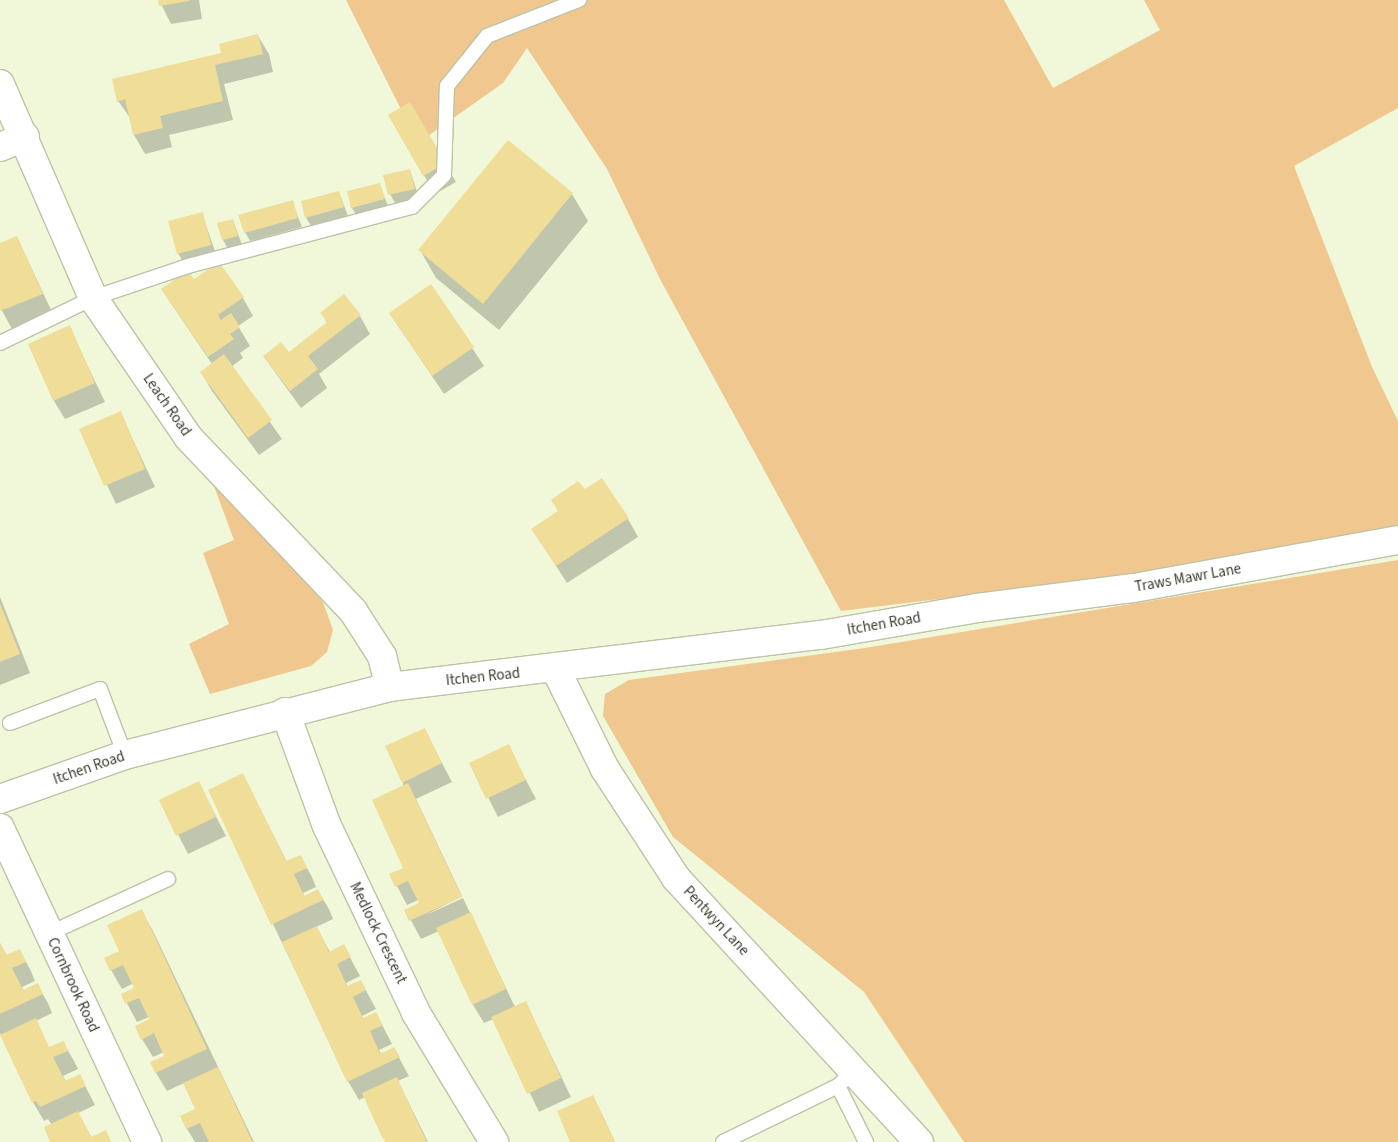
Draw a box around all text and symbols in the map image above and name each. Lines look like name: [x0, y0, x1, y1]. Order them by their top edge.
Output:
street label: Leach Road: [139, 370, 195, 440]
street label: Traws Mawr Lane: [1133, 560, 1243, 596]
street label: Itchen Road: [846, 609, 922, 639]
street label: Itchen Road: [445, 664, 521, 690]
street label: Itchen Road: [51, 747, 127, 789]
street label: Medlock Crescent: [346, 879, 410, 987]
street label: Pentwyn Lane: [679, 883, 753, 959]
street label: Cornbrook Road: [43, 935, 103, 1035]

